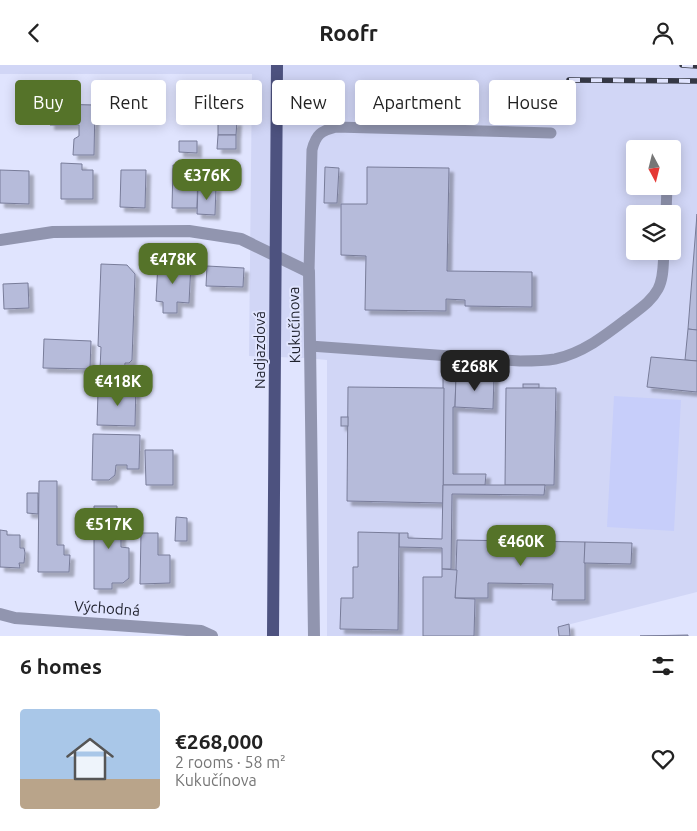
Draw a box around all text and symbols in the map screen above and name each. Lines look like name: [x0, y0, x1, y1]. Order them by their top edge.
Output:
icon: back: [20, 19, 48, 47]
icon: person: [649, 19, 677, 47]
text: Roofr: [319, 20, 378, 45]
chip: Buy: [15, 80, 81, 125]
chip: Rent: [91, 80, 166, 125]
chip: Filters: [176, 80, 262, 125]
chip: New: [272, 80, 345, 125]
chip: Apartment: [355, 80, 479, 125]
chip: House: [489, 80, 576, 125]
north arrow: [626, 140, 681, 195]
map controls: [626, 140, 681, 260]
pin: €376K: [172, 159, 242, 201]
text: €376K: [184, 166, 230, 184]
button: layers: [626, 205, 681, 260]
pin: €478K: [138, 243, 208, 285]
text: €478K: [150, 250, 196, 268]
street label: Kukučínova: [285, 286, 303, 364]
street label: Nadjazdová: [251, 311, 268, 389]
pin: €268K: [440, 349, 510, 392]
text: €268K: [452, 357, 498, 375]
pin: €418K: [83, 365, 153, 407]
text: €418K: [95, 372, 141, 390]
pin: €517K: [74, 507, 144, 550]
text: €517K: [86, 515, 132, 533]
pin: €460K: [486, 525, 556, 567]
text: €460K: [498, 532, 544, 550]
street label: Východná: [73, 597, 141, 619]
icon: filters: [649, 652, 677, 680]
text: 6 homes: [20, 654, 102, 678]
icon: home: [60, 729, 120, 789]
text: €268,000: [175, 729, 263, 753]
icon: heart: [649, 745, 677, 773]
text: 2 rooms · 58 m²: [175, 753, 286, 771]
text: Kukučínova: [175, 771, 257, 789]

